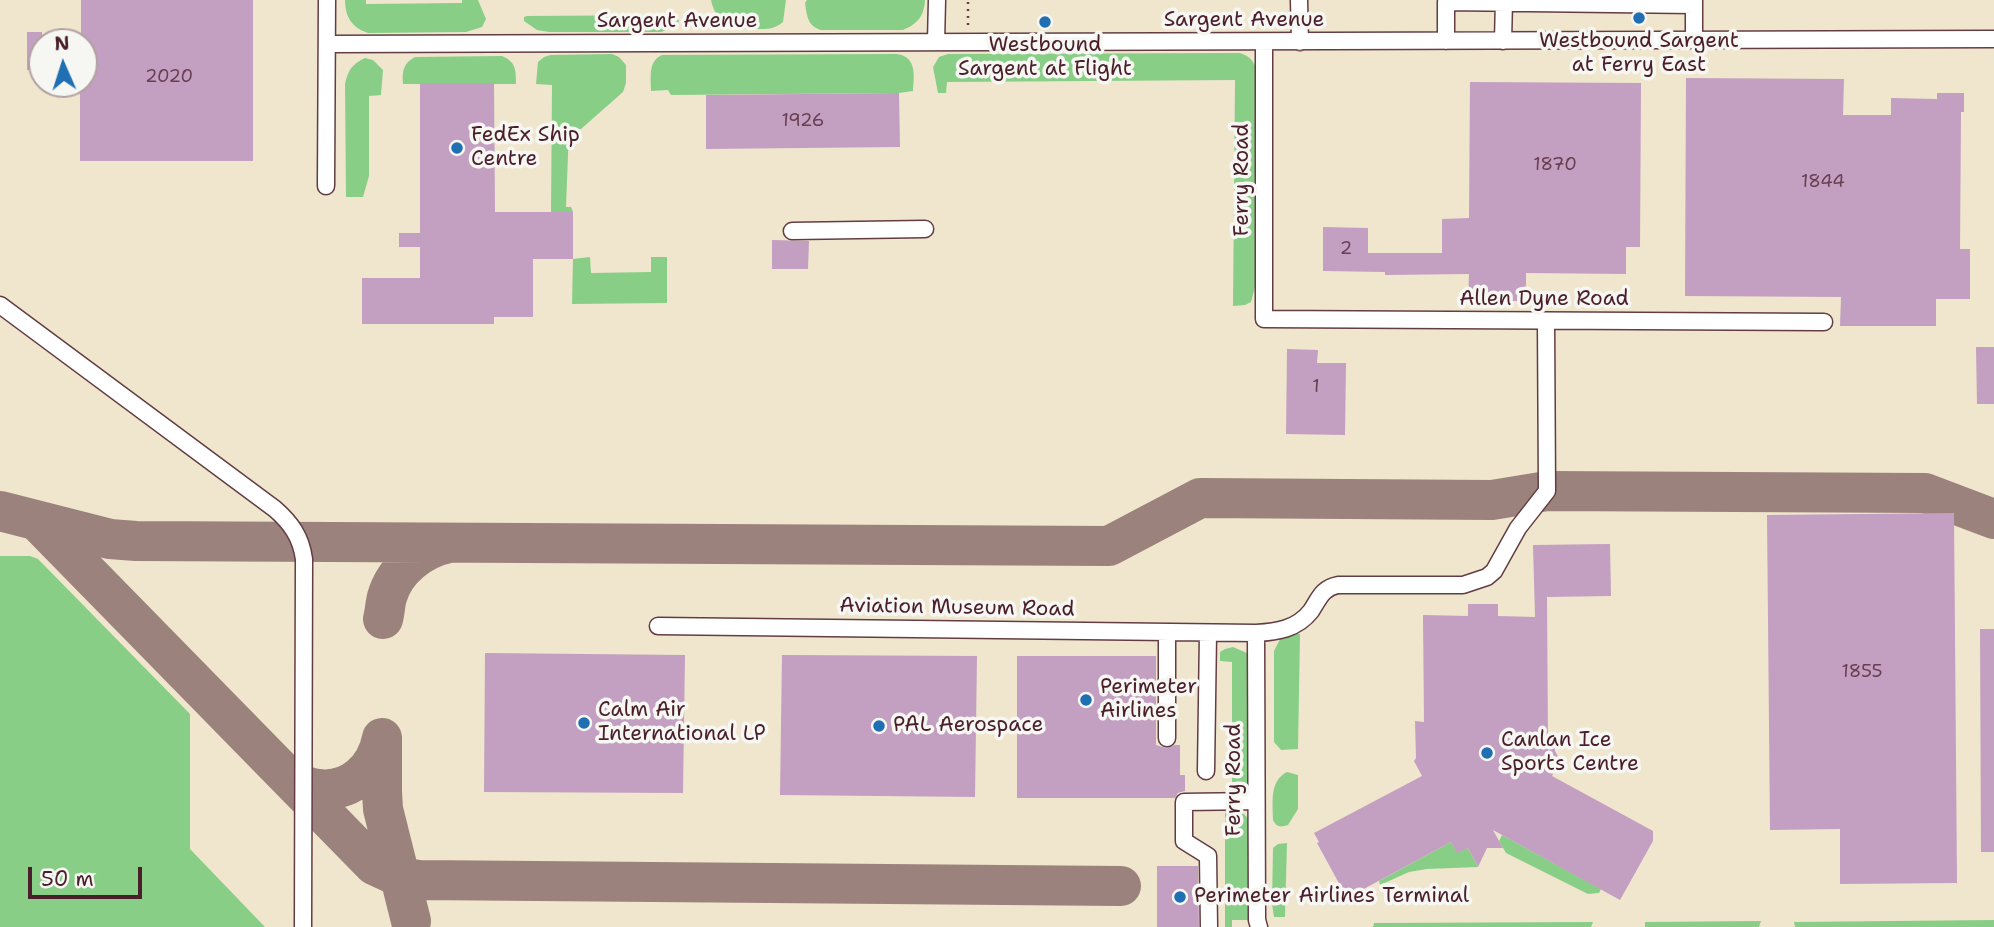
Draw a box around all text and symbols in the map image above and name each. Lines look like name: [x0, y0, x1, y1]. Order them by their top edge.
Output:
street label: Sargent Avenue: [1164, 8, 1324, 34]
street label: Sargent Avenue: [597, 9, 757, 35]
marker: Westbound Sargent at Ferry East: [1631, 10, 1647, 26]
marker: Westbound Sargent at Flight: [1037, 14, 1053, 30]
north arrow: [28, 28, 98, 98]
place label: Westbound Sargent at Ferry East: [1539, 29, 1739, 79]
text: N: [54, 31, 70, 56]
place label: Westbound Sargent at Flight: [958, 33, 1132, 83]
house number: 2020: [145, 66, 193, 88]
house number: 1926: [782, 110, 824, 132]
place label: FedEx Ship Centre: [471, 123, 580, 173]
street label: Ferry Road: [1230, 124, 1256, 236]
marker: FedEx Ship Centre: [449, 140, 465, 156]
house number: 1870: [1533, 154, 1577, 176]
house number: 1844: [1801, 171, 1845, 193]
house number: 2: [1340, 238, 1352, 260]
street label: Allen Dyne Road: [1459, 287, 1629, 313]
house number: 1: [1312, 376, 1320, 398]
street label: Aviation Museum Road: [839, 593, 1075, 623]
house number: 1855: [1842, 661, 1882, 683]
place label: Perimeter Airlines: [1100, 675, 1197, 725]
marker: Perimeter Airlines: [1078, 692, 1094, 708]
place label: Calm Air International LP: [598, 698, 766, 748]
place label: PAL Aerospace: [893, 713, 1043, 739]
marker: Calm Air International LP: [576, 715, 592, 731]
marker: PAL Aerospace: [871, 718, 887, 734]
street label: Ferry Road: [1222, 724, 1248, 836]
place label: Canlan Ice Sports Centre: [1501, 728, 1639, 778]
marker: Canlan Ice Sports Centre: [1479, 745, 1495, 761]
scale bar: [32, 853, 145, 897]
text: 50 m: [41, 865, 94, 893]
place label: Perimeter Airlines Terminal: [1194, 884, 1469, 910]
marker: Perimeter Airlines Terminal: [1172, 889, 1188, 905]

